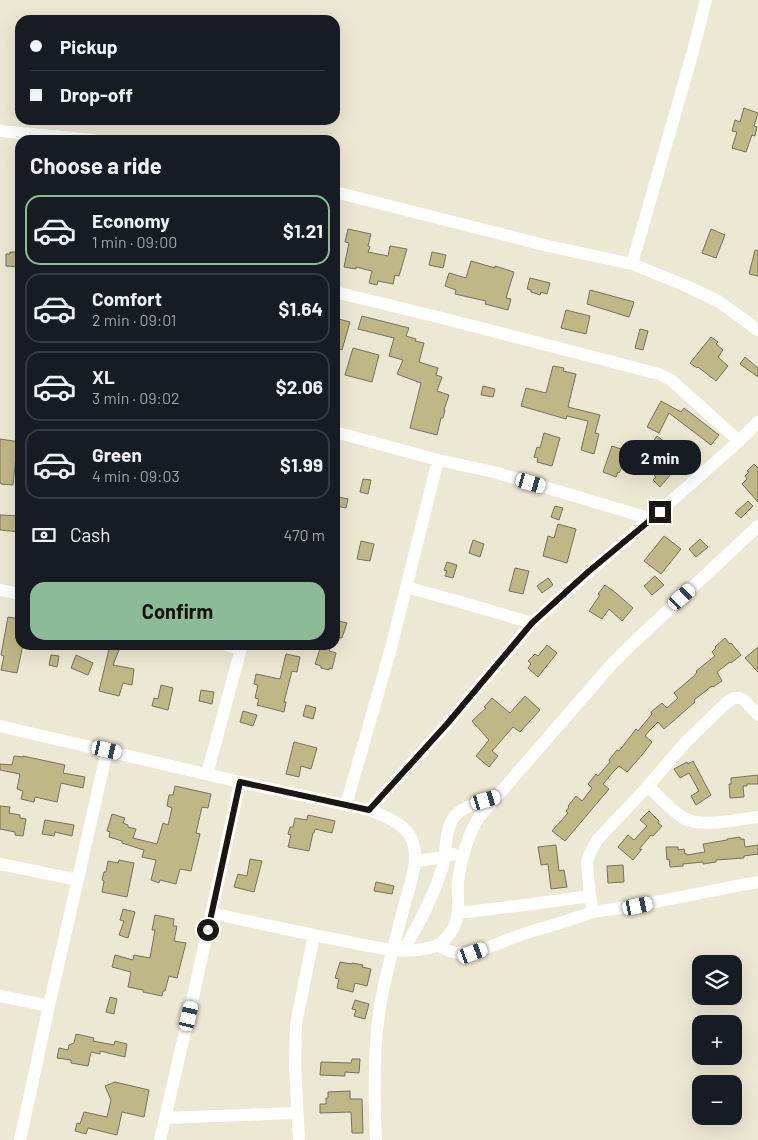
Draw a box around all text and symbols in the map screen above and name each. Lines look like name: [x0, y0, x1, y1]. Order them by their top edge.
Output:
text: Pickup: [60, 35, 118, 58]
text: Drop-off: [60, 83, 133, 106]
text: Choose a ride: [30, 152, 162, 178]
icon: car: [32, 208, 77, 253]
text: Economy: [92, 209, 170, 232]
text: $1.21: [283, 219, 323, 242]
text: 1 min · 09:00: [92, 232, 177, 251]
icon: car: [32, 286, 77, 331]
text: Comfort: [92, 287, 162, 310]
text: $1.64: [279, 297, 323, 320]
text: 2 min · 09:01: [92, 310, 176, 329]
icon: car: [32, 364, 77, 409]
text: XL: [92, 365, 115, 388]
text: $2.06: [276, 375, 323, 398]
text: 3 min · 09:02: [92, 388, 180, 407]
callout: 2 min: [619, 440, 701, 474]
icon: car: [32, 442, 77, 487]
text: Green: [92, 443, 142, 466]
text: 2 min: [641, 448, 679, 467]
text: $1.99: [280, 453, 323, 476]
text: 4 min · 09:03: [92, 466, 180, 485]
car: [514, 472, 547, 494]
route end: [649, 501, 671, 523]
icon: cash: [30, 521, 58, 549]
text: Cash: [70, 523, 111, 546]
text: 470 m: [284, 525, 325, 544]
car: [665, 581, 698, 613]
button: Confirm: [30, 582, 325, 640]
car: [90, 739, 123, 761]
car: [469, 788, 502, 812]
car: [621, 896, 654, 916]
route start: [197, 919, 219, 941]
car: [456, 941, 489, 965]
map controls: [692, 955, 742, 1125]
button: layers: [692, 955, 742, 1005]
car: [178, 1000, 199, 1032]
button: +: [692, 1015, 742, 1065]
button: −: [692, 1075, 742, 1125]

